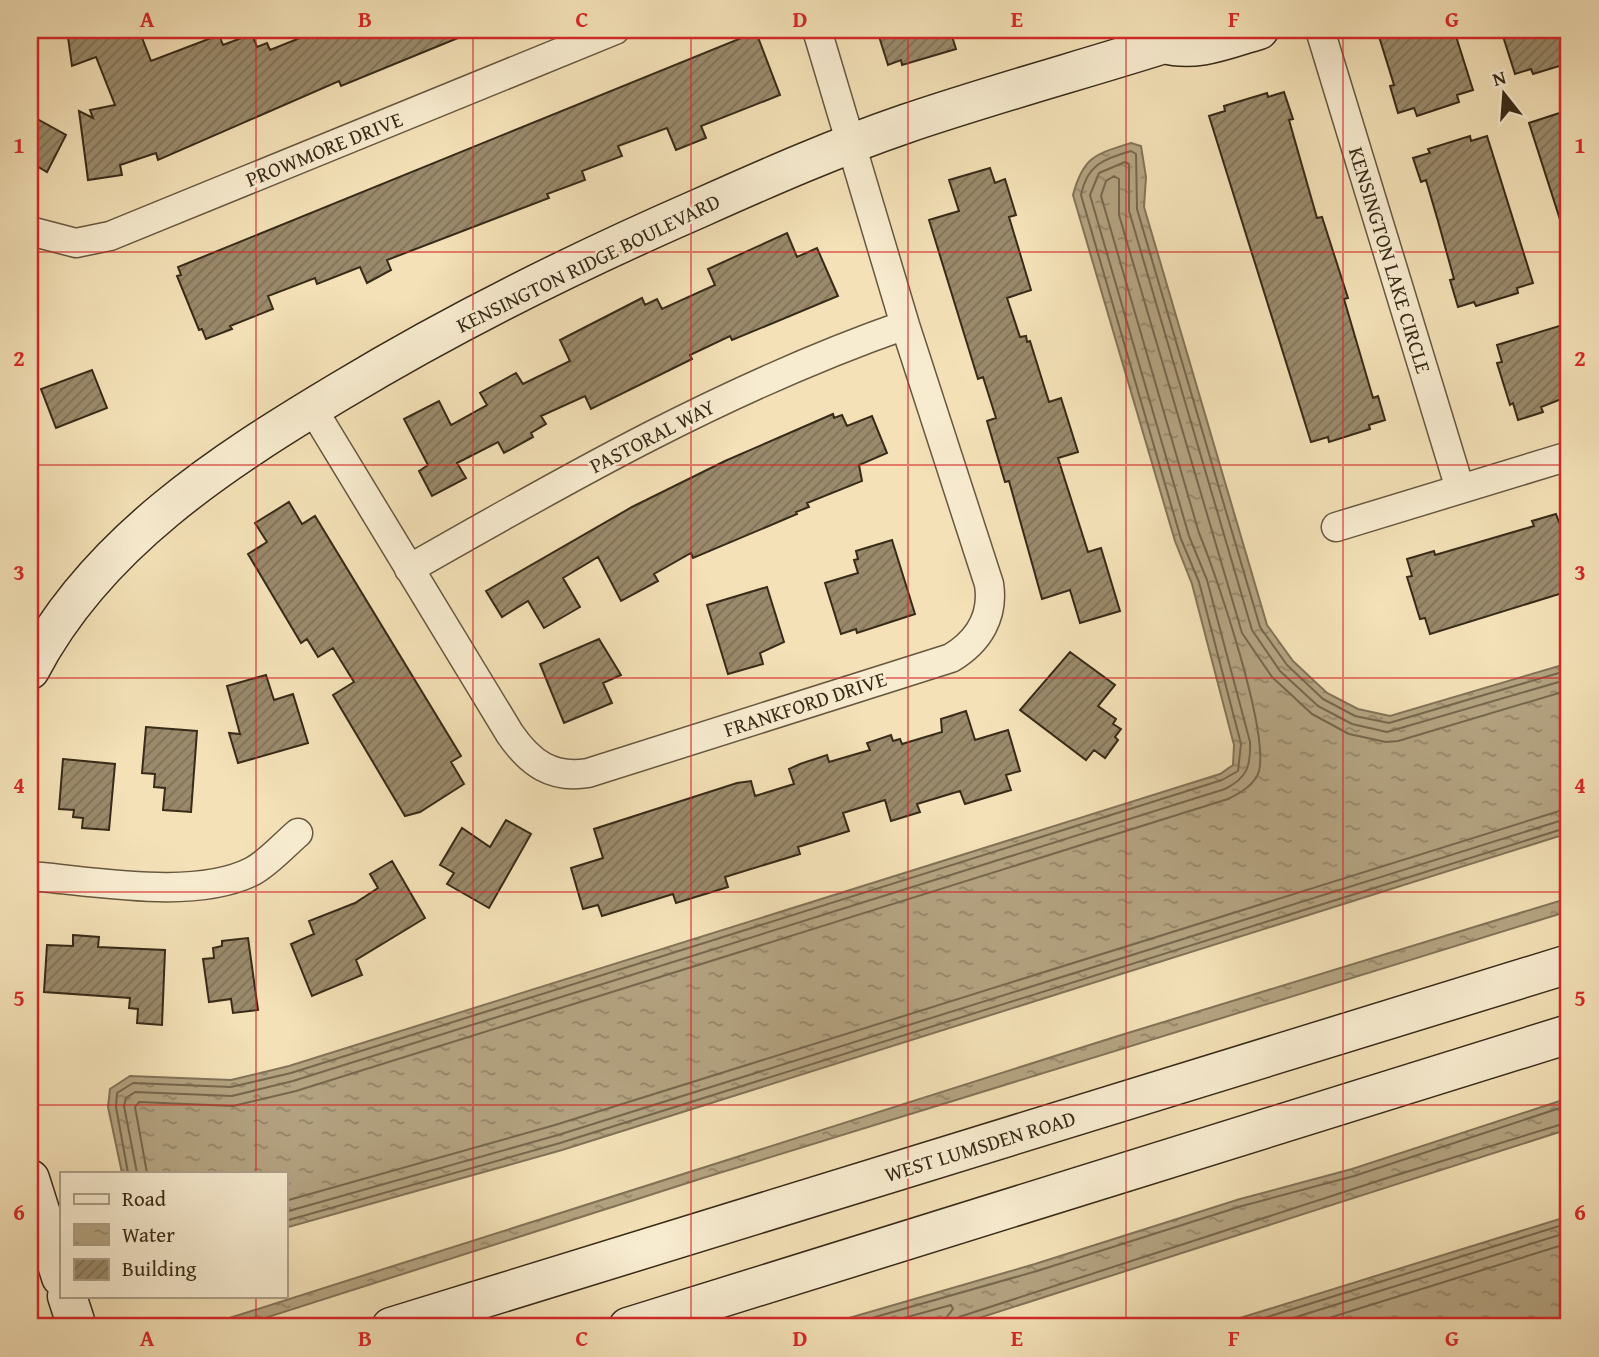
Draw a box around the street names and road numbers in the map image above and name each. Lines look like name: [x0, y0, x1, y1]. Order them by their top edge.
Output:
street label: PROWMORE DRIVE: [241, 103, 408, 195]
street label: KENSINGTON LAKE CIRCLE: [1341, 143, 1439, 377]
street label: KENSINGTON RIDGE BOULEVARD: [451, 185, 725, 341]
street label: PASTORAL WAY: [584, 391, 720, 481]
street label: FRANKFORD DRIVE: [720, 663, 891, 745]
street label: WEST LUMSDEN ROAD: [881, 1102, 1079, 1190]

